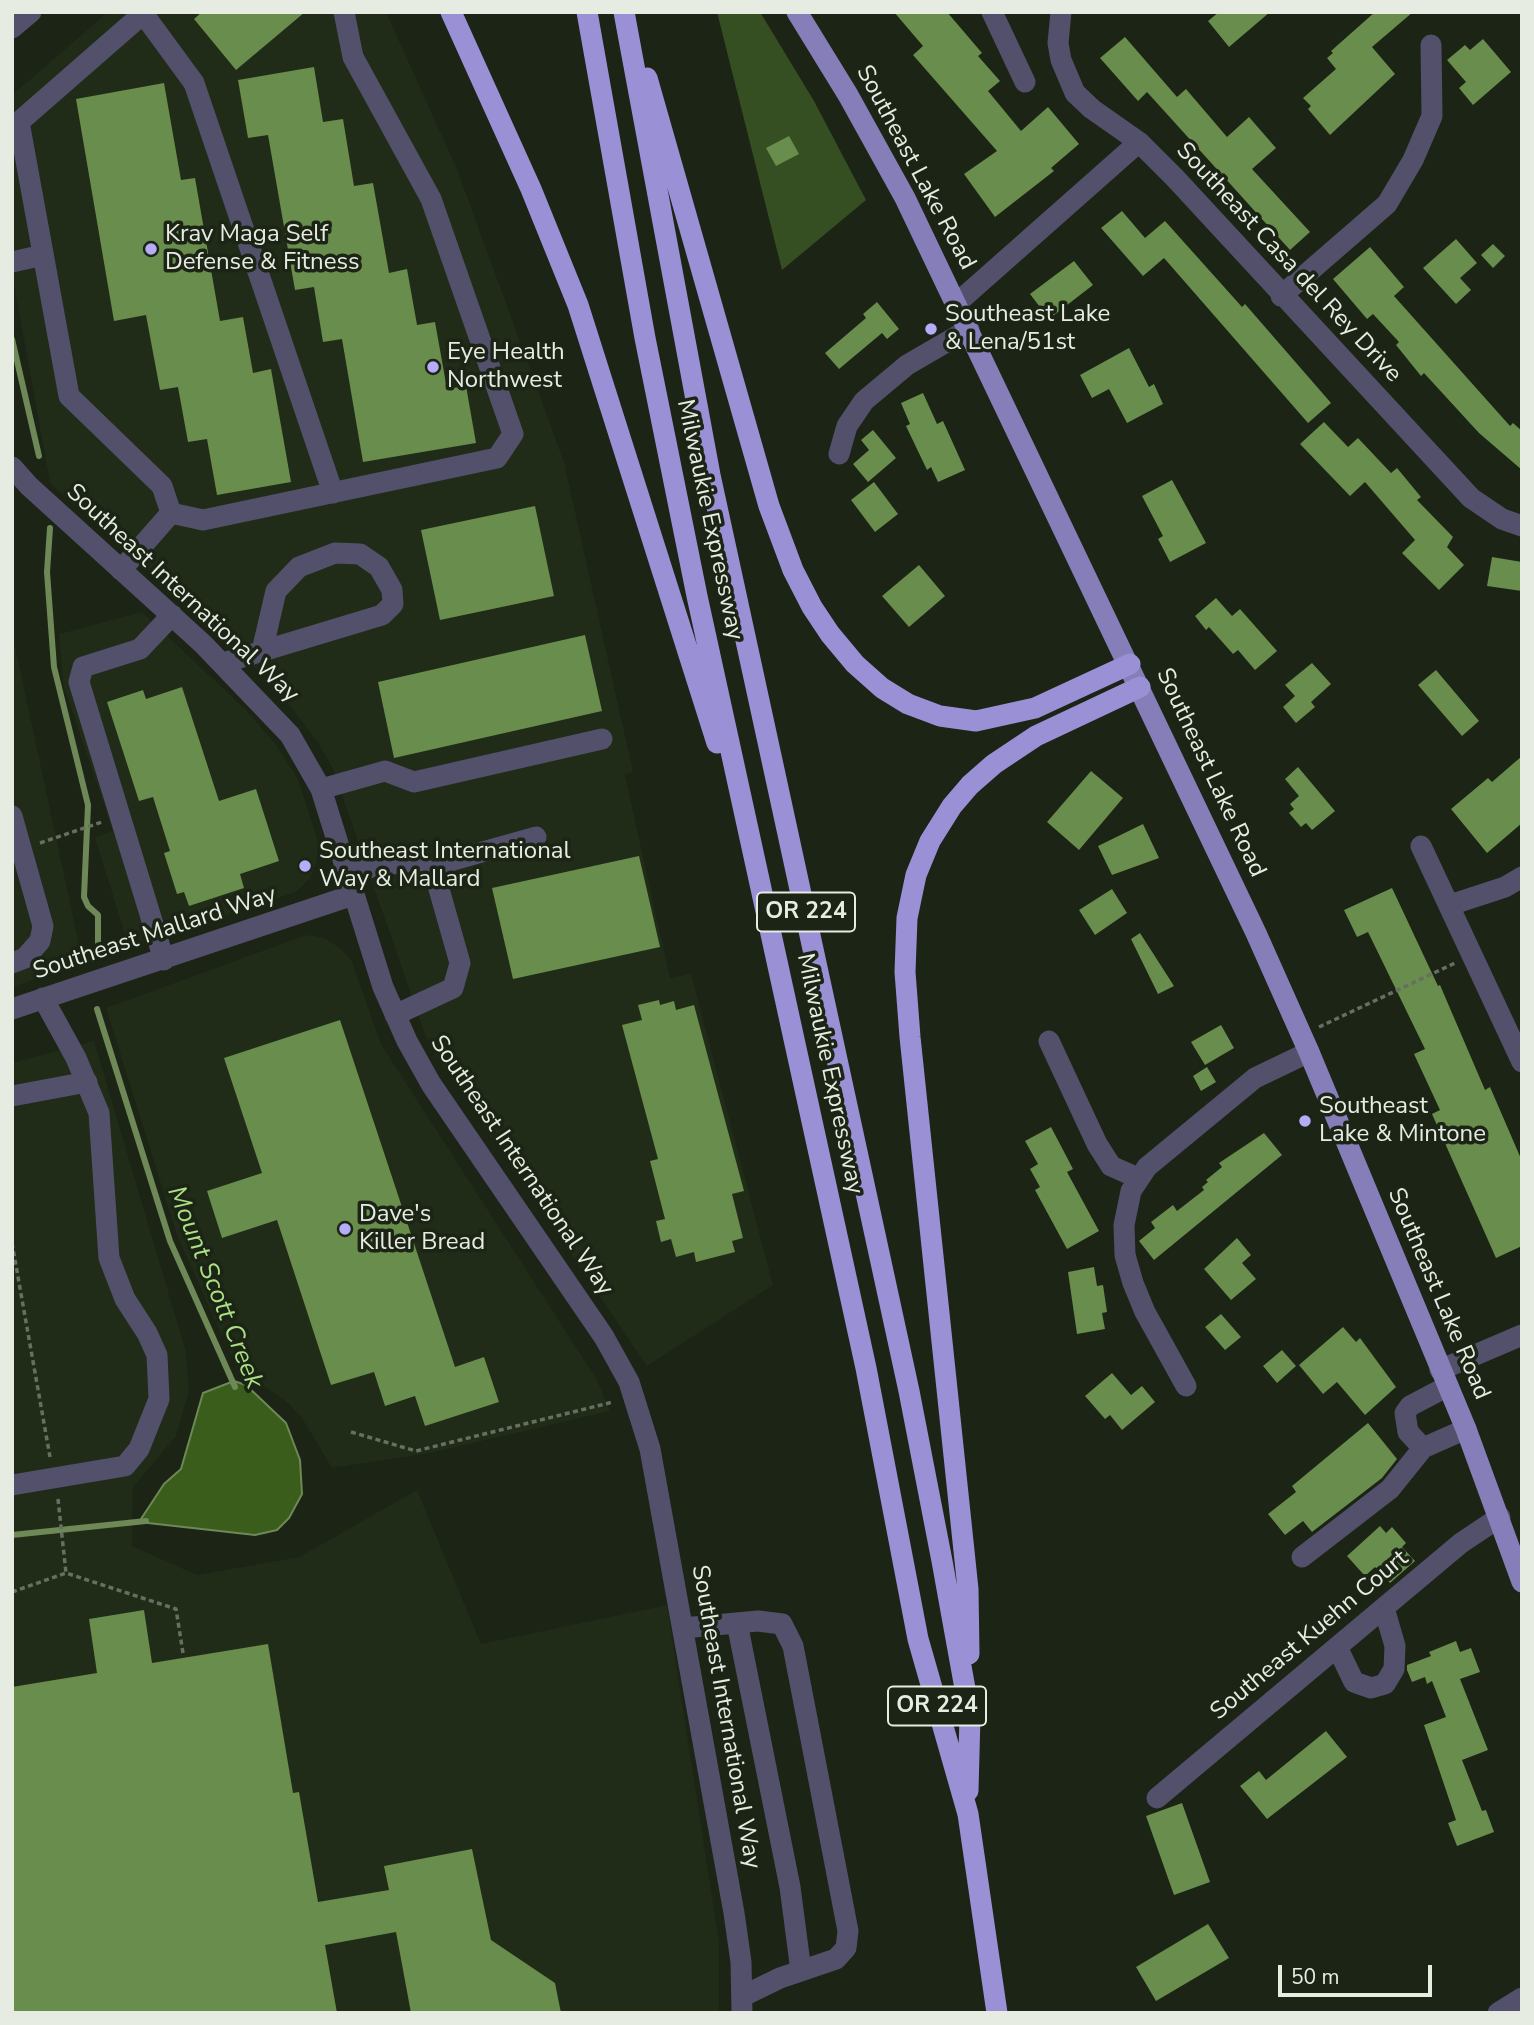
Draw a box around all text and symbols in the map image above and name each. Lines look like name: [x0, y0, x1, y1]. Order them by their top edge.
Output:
street label: Southeast Lake Road: [849, 61, 981, 275]
street label: Southeast Casa del Rey Drive: [1169, 137, 1407, 389]
place label: Krav Maga Self Defense & Fitness: [165, 221, 360, 277]
marker: Krav Maga Self Defense & Fitness: [143, 241, 159, 257]
place label: Southeast Lake & Lena/51st: [945, 301, 1110, 357]
marker: Southeast Lake & Lena/51st: [923, 321, 939, 337]
place label: Eye Health Northwest: [447, 339, 565, 395]
marker: Eye Health Northwest: [425, 359, 441, 375]
street label: Milwaukie Expressway: [669, 397, 749, 643]
street label: Southeast International Way: [60, 479, 304, 709]
street label: Southeast Lake Road: [1149, 664, 1271, 882]
place label: Southeast International Way & Mallard: [319, 838, 571, 894]
marker: Southeast International Way & Mallard: [297, 858, 313, 874]
street label: Southeast Mallard Way: [30, 881, 280, 987]
road number: OR 224: [757, 892, 855, 931]
street label: Milwaukie Expressway: [789, 951, 869, 1197]
street label: Southeast International Way: [423, 1030, 619, 1302]
place label: Southeast Lake & Mintone: [1319, 1093, 1486, 1149]
marker: Southeast Lake & Mintone: [1297, 1113, 1313, 1129]
water label: Mount Scott Creek: [159, 1182, 269, 1394]
street label: Southeast Lake Road: [1380, 1184, 1496, 1404]
place label: Dave's Killer Bread: [359, 1201, 485, 1257]
marker: Dave's Killer Bread: [337, 1221, 353, 1237]
street label: Southeast Kuehn Court: [1205, 1545, 1415, 1727]
street label: Southeast International Way: [684, 1563, 766, 1871]
road number: OR 224: [888, 1686, 986, 1726]
scale bar: [1282, 1952, 1436, 1996]
text: 50 m: [1291, 1963, 1340, 1991]

